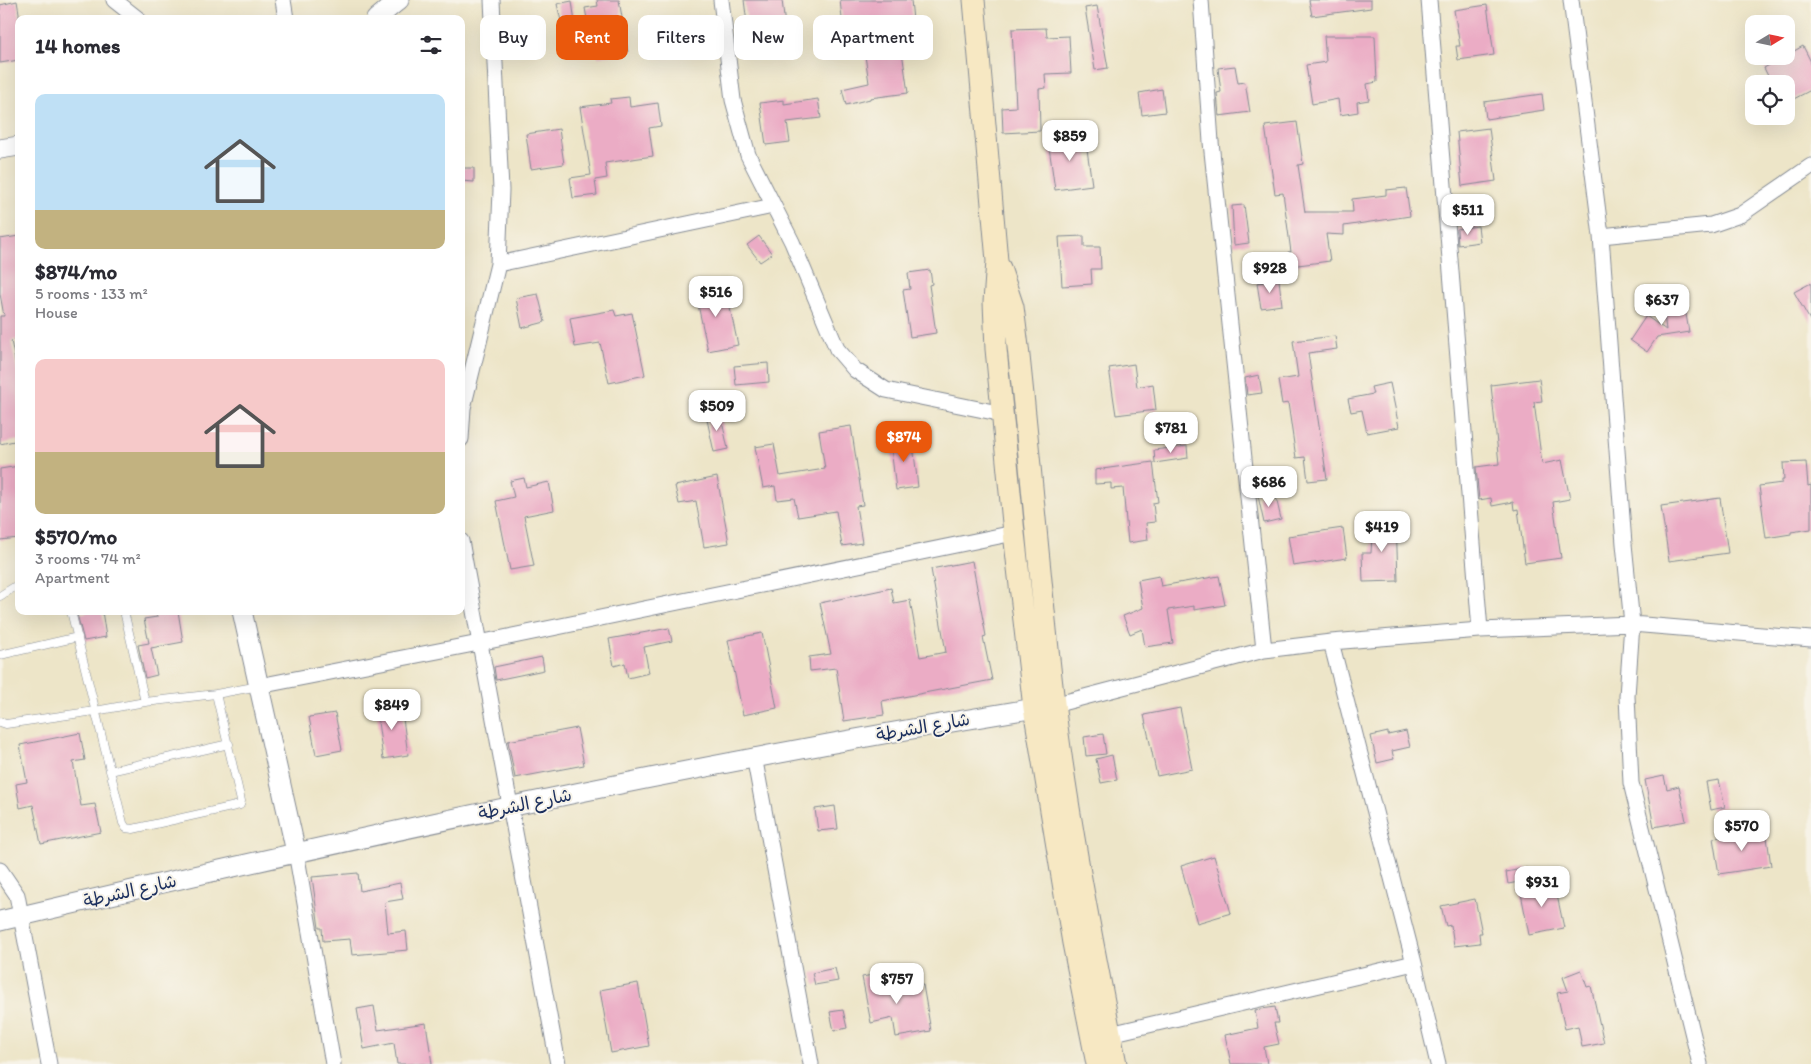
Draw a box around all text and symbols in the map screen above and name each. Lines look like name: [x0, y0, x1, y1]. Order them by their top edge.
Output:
chip: Buy: [480, 15, 546, 60]
chip: Rent: [556, 15, 628, 60]
chip: Filters: [638, 15, 724, 60]
chip: New: [734, 15, 803, 60]
chip: Apartment: [813, 15, 933, 60]
north arrow: [1745, 15, 1795, 65]
map controls: [1745, 15, 1795, 125]
icon: filters: [417, 31, 445, 59]
text: 14 homes: [35, 33, 120, 58]
button: locate: [1745, 75, 1795, 125]
pin: $859: [1040, 120, 1100, 162]
icon: home: [195, 126, 285, 216]
text: $859: [1053, 126, 1087, 145]
pin: $511: [1438, 194, 1498, 236]
text: $511: [1452, 200, 1484, 219]
pin: $928: [1240, 252, 1300, 294]
text: $928: [1253, 258, 1287, 277]
text: $874/mo: [35, 259, 117, 284]
pin: $516: [686, 276, 746, 318]
text: $516: [700, 282, 732, 301]
text: 5 rooms · 133 m²: [35, 284, 148, 303]
pin: $637: [1632, 284, 1692, 326]
text: $637: [1645, 290, 1679, 309]
text: House: [35, 303, 78, 322]
pin: $509: [687, 390, 747, 432]
icon: home: [195, 391, 285, 481]
text: $509: [700, 396, 734, 415]
pin: $781: [1141, 412, 1201, 454]
text: $781: [1155, 418, 1187, 437]
pin: $874: [874, 420, 934, 463]
text: $874: [887, 427, 921, 446]
pin: $686: [1239, 466, 1299, 508]
text: $686: [1252, 472, 1286, 491]
pin: $419: [1352, 510, 1412, 553]
text: $419: [1365, 517, 1399, 536]
text: $570/mo: [35, 524, 117, 549]
text: 3 rooms · 74 m²: [35, 549, 141, 568]
text: Apartment: [35, 568, 110, 587]
pin: $849: [362, 688, 422, 731]
text: $849: [375, 695, 409, 714]
street label: شارع الشرطة: [874, 708, 972, 747]
street label: شارع الشرطة: [476, 783, 574, 826]
pin: $570: [1712, 810, 1772, 852]
text: $570: [1725, 816, 1759, 835]
pin: $931: [1512, 866, 1572, 908]
street label: شارع الشرطة: [81, 870, 179, 913]
text: $931: [1526, 872, 1558, 891]
pin: $757: [867, 962, 927, 1005]
text: $757: [881, 969, 913, 988]

